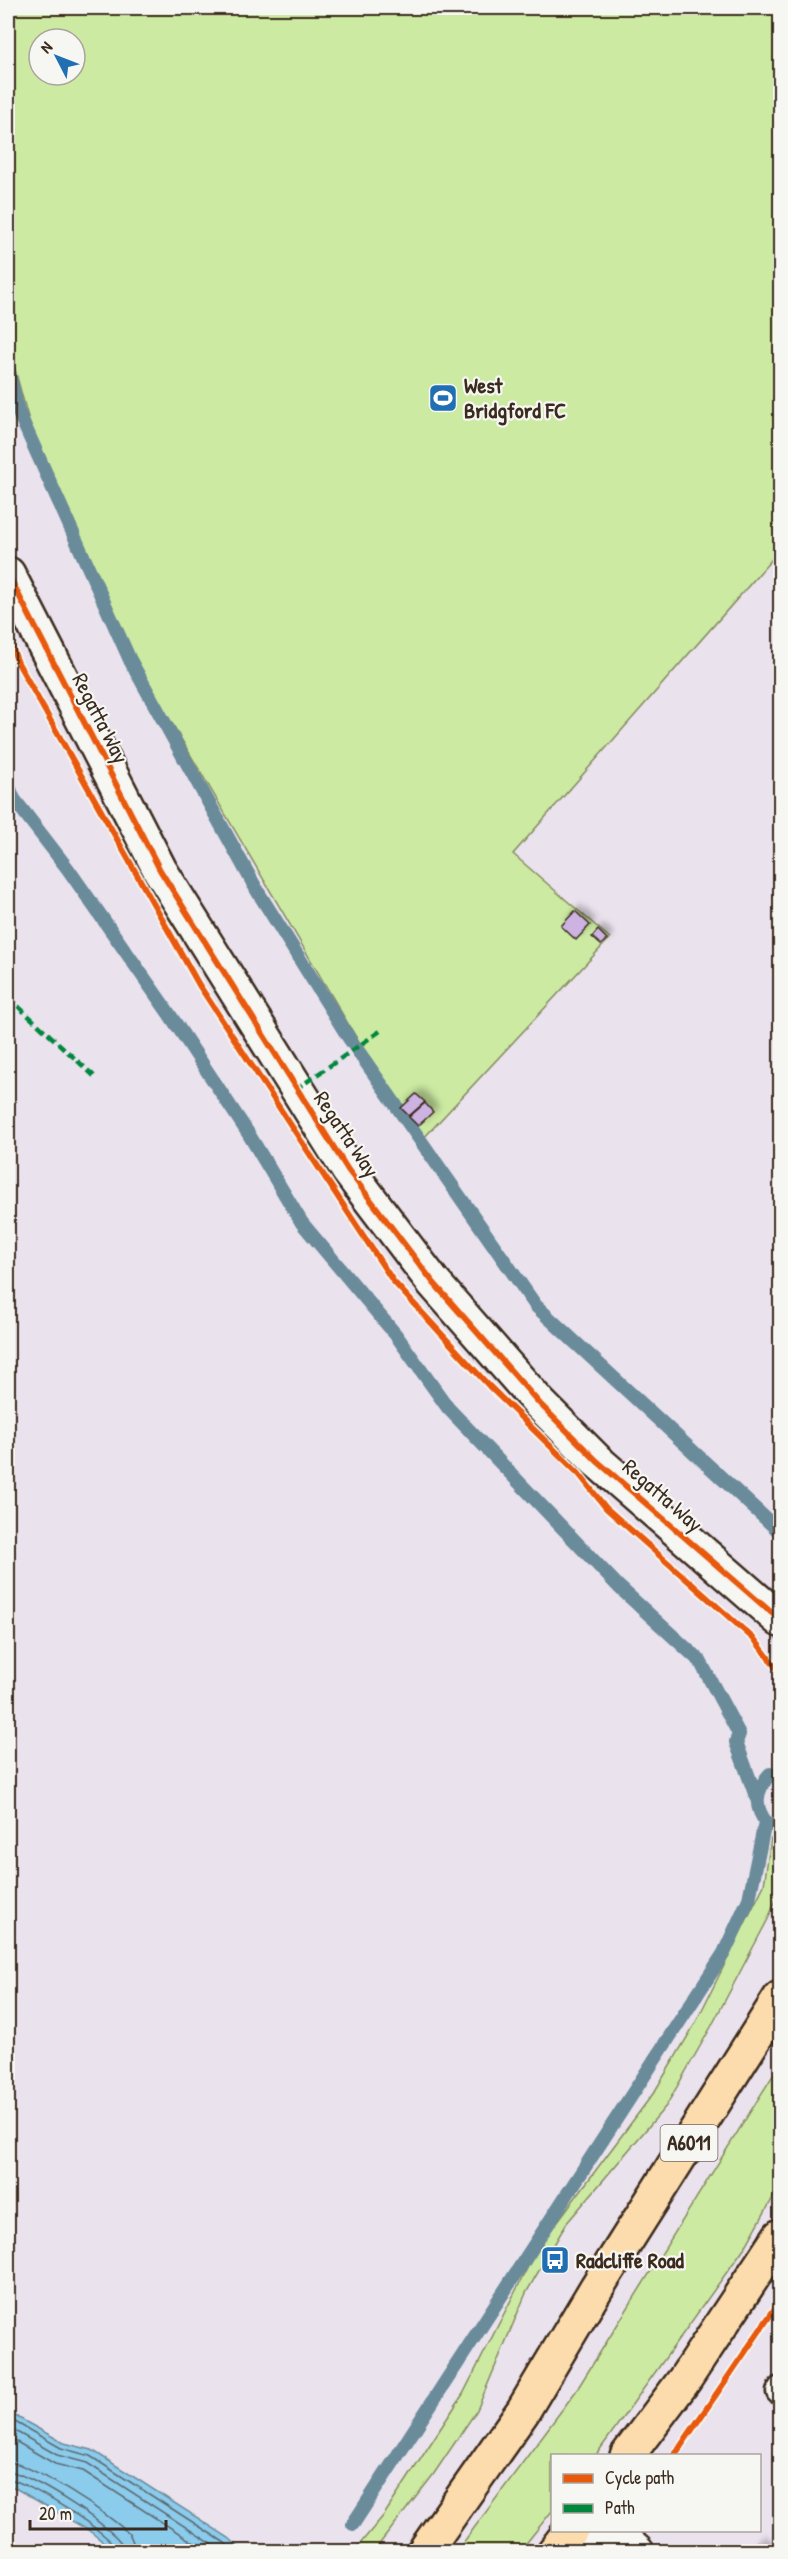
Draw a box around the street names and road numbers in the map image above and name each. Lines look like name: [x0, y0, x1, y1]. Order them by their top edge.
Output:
street label: Regatta Way: [66, 668, 136, 768]
street label: Regatta Way: [307, 1085, 387, 1183]
street label: Regatta Way: [616, 1452, 710, 1538]
road number: A6011: [660, 2125, 718, 2161]

